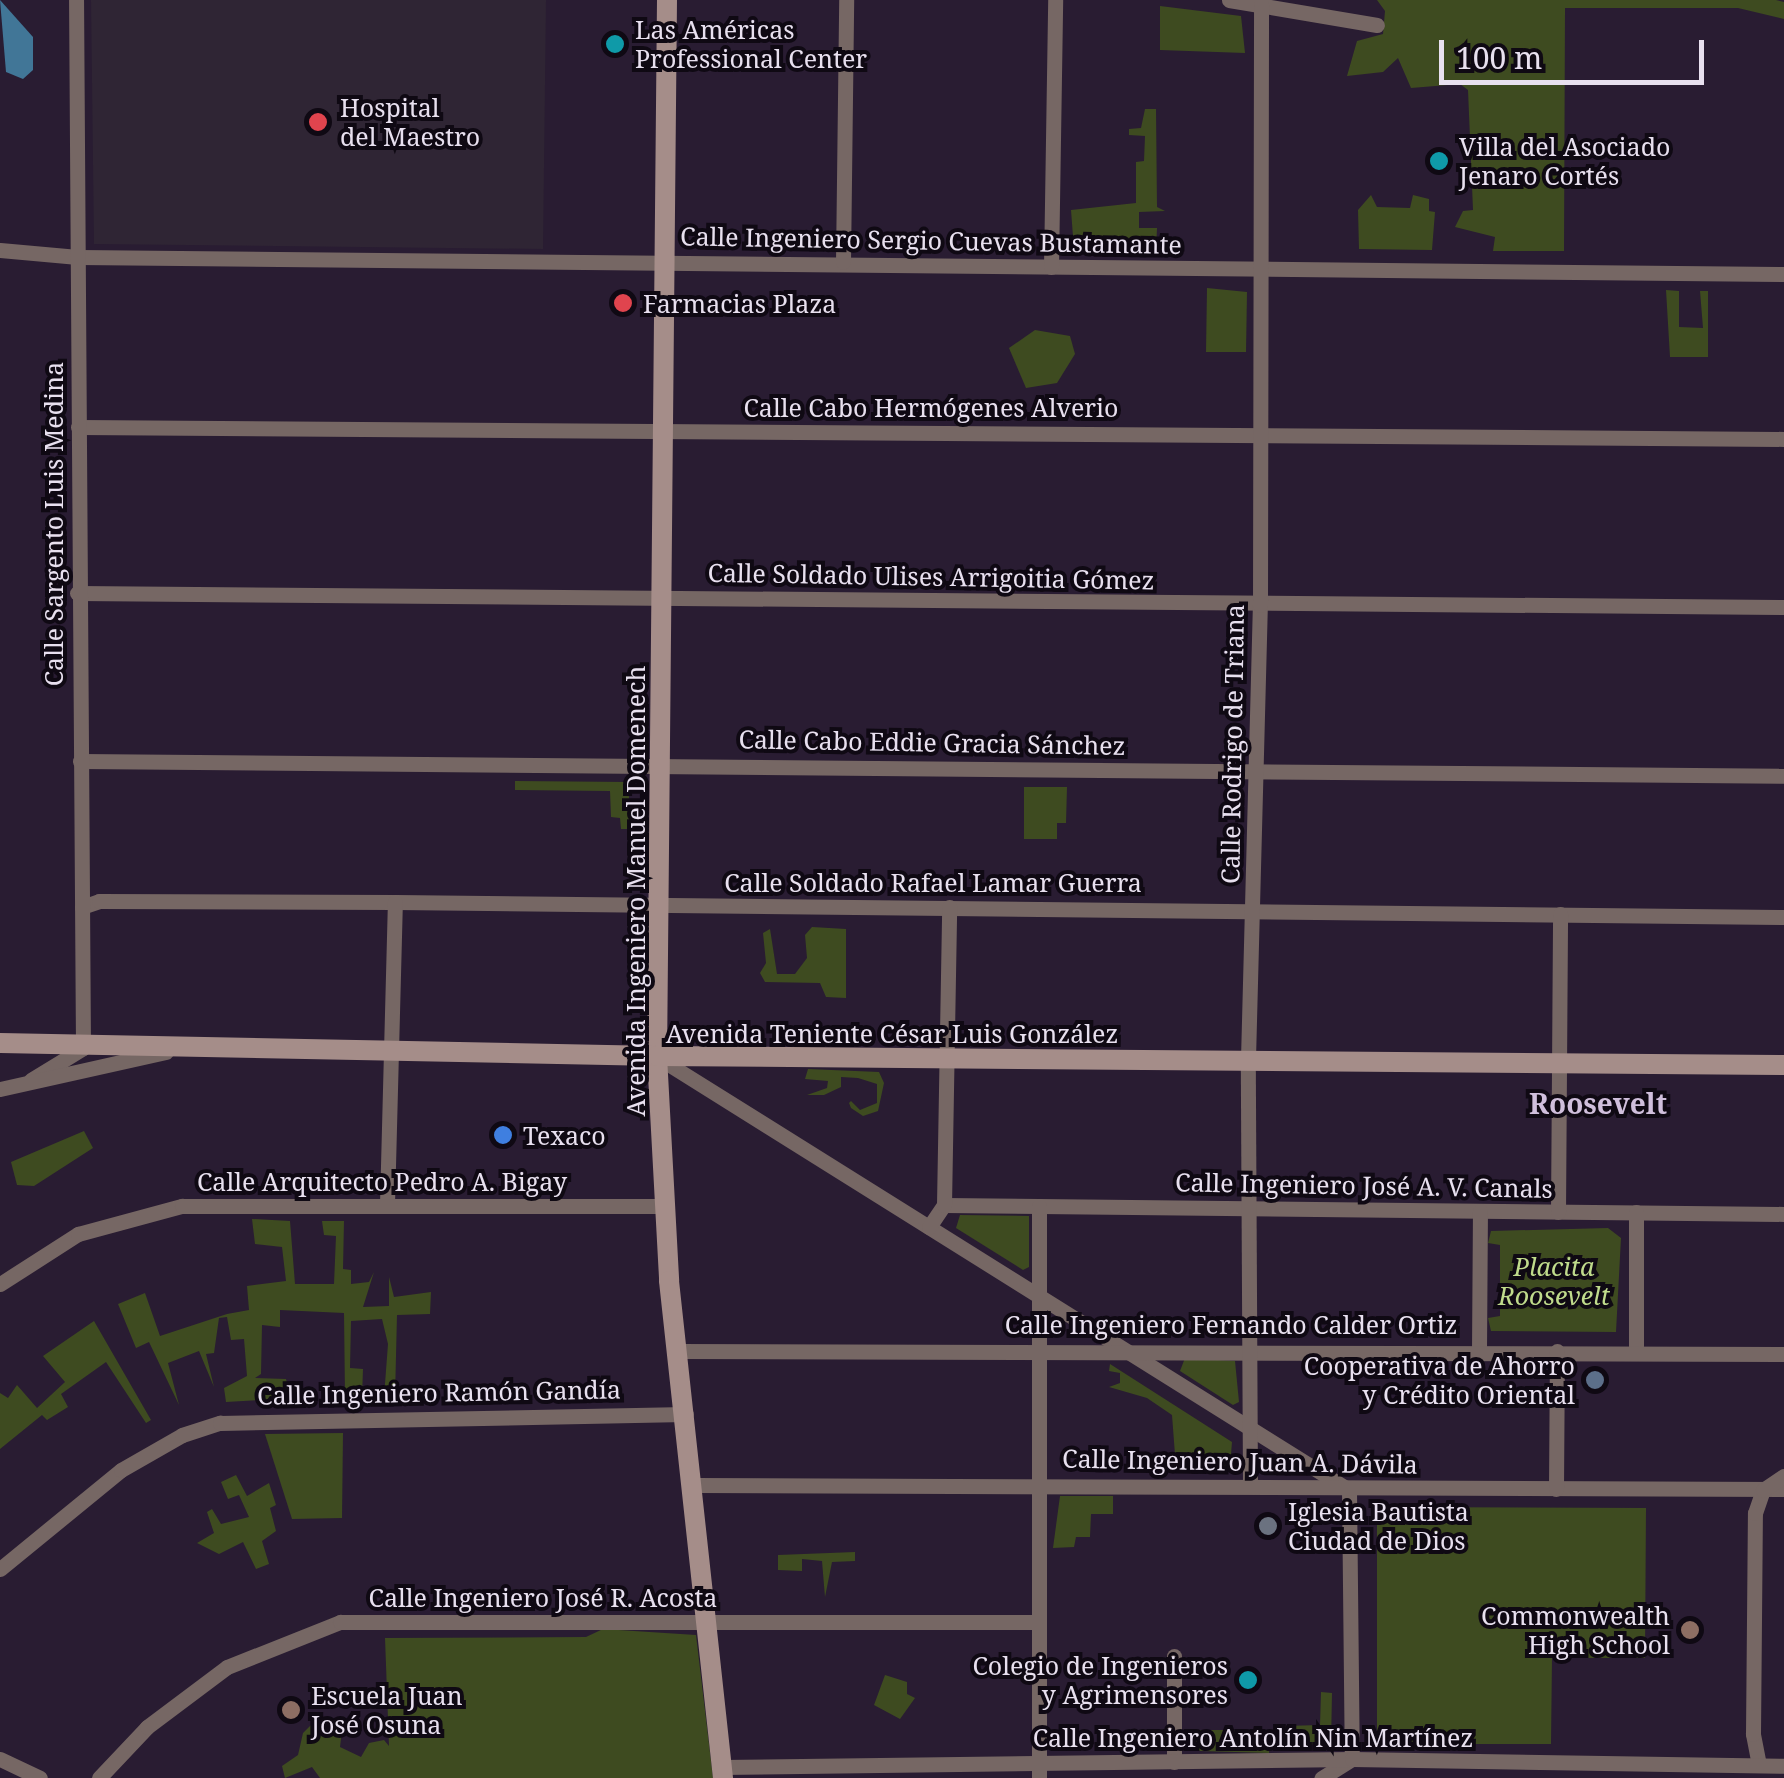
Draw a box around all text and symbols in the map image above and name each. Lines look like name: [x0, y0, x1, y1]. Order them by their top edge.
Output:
place label: Las Américas Professional Center: [635, 15, 867, 74]
scale bar: [1444, 20, 1709, 82]
marker: Las Américas Professional Center: [604, 33, 626, 55]
text: 100 m: [1456, 37, 1542, 78]
place label: Hospital del Maestro: [340, 93, 480, 152]
marker: Hospital del Maestro: [305, 109, 331, 135]
place label: Villa del Asociado Jenaro Cortés: [1459, 132, 1670, 191]
marker: Villa del Asociado Jenaro Cortés: [1428, 150, 1450, 172]
street label: Calle Ingeniero Sergio Cuevas Bustamante: [680, 221, 1182, 259]
place label: Farmacias Plaza: [643, 288, 836, 318]
marker: Farmacias Plaza: [612, 292, 634, 314]
street label: Calle Sargento Luis Medina: [38, 362, 68, 686]
street label: Calle Cabo Hermógenes Alverio: [743, 392, 1119, 422]
street label: Calle Soldado Ulises Arrigoitia Gómez: [707, 557, 1155, 595]
street label: Calle Rodrigo de Triana: [1215, 604, 1249, 884]
street label: Avenida Ingeniero Manuel Domenech: [620, 666, 650, 1116]
street label: Calle Cabo Eddie Gracia Sánchez: [738, 724, 1126, 760]
street label: Calle Soldado Rafael Lamar Guerra: [724, 867, 1142, 897]
street label: Avenida Teniente César Luis González: [666, 1018, 1118, 1048]
district label: Roosevelt: [1529, 1086, 1667, 1120]
place label: Texaco: [523, 1120, 606, 1150]
marker: Texaco: [492, 1124, 514, 1146]
street label: Calle Arquitecto Pedro A. Bigay: [197, 1166, 567, 1196]
street label: Calle Ingeniero José A. V. Canals: [1175, 1167, 1553, 1203]
park label: Placita Roosevelt: [1498, 1252, 1610, 1311]
street label: Calle Ingeniero Fernando Calder Ortiz: [1005, 1309, 1457, 1339]
place label: Cooperativa de Ahorro y Crédito Oriental: [1304, 1351, 1575, 1410]
marker: Cooperativa de Ahorro y Crédito Oriental: [1584, 1369, 1606, 1391]
street label: Calle Ingeniero Ramón Gandía: [257, 1374, 621, 1410]
street label: Calle Ingeniero Juan A. Dávila: [1062, 1443, 1418, 1479]
place label: Iglesia Bautista Ciudad de Dios: [1288, 1497, 1469, 1556]
marker: Iglesia Bautista Ciudad de Dios: [1257, 1515, 1279, 1537]
street label: Calle Ingeniero José R. Acosta: [369, 1582, 717, 1612]
place label: Commonwealth High School: [1481, 1601, 1670, 1660]
marker: Commonwealth High School: [1679, 1619, 1701, 1641]
place label: Colegio de Ingenieros y Agrimensores: [972, 1651, 1228, 1710]
marker: Colegio de Ingenieros y Agrimensores: [1237, 1669, 1259, 1691]
place label: Escuela Juan José Osuna: [311, 1681, 463, 1740]
marker: Escuela Juan José Osuna: [280, 1699, 302, 1721]
street label: Calle Ingeniero Antolín Nin Martínez: [1033, 1722, 1473, 1752]

